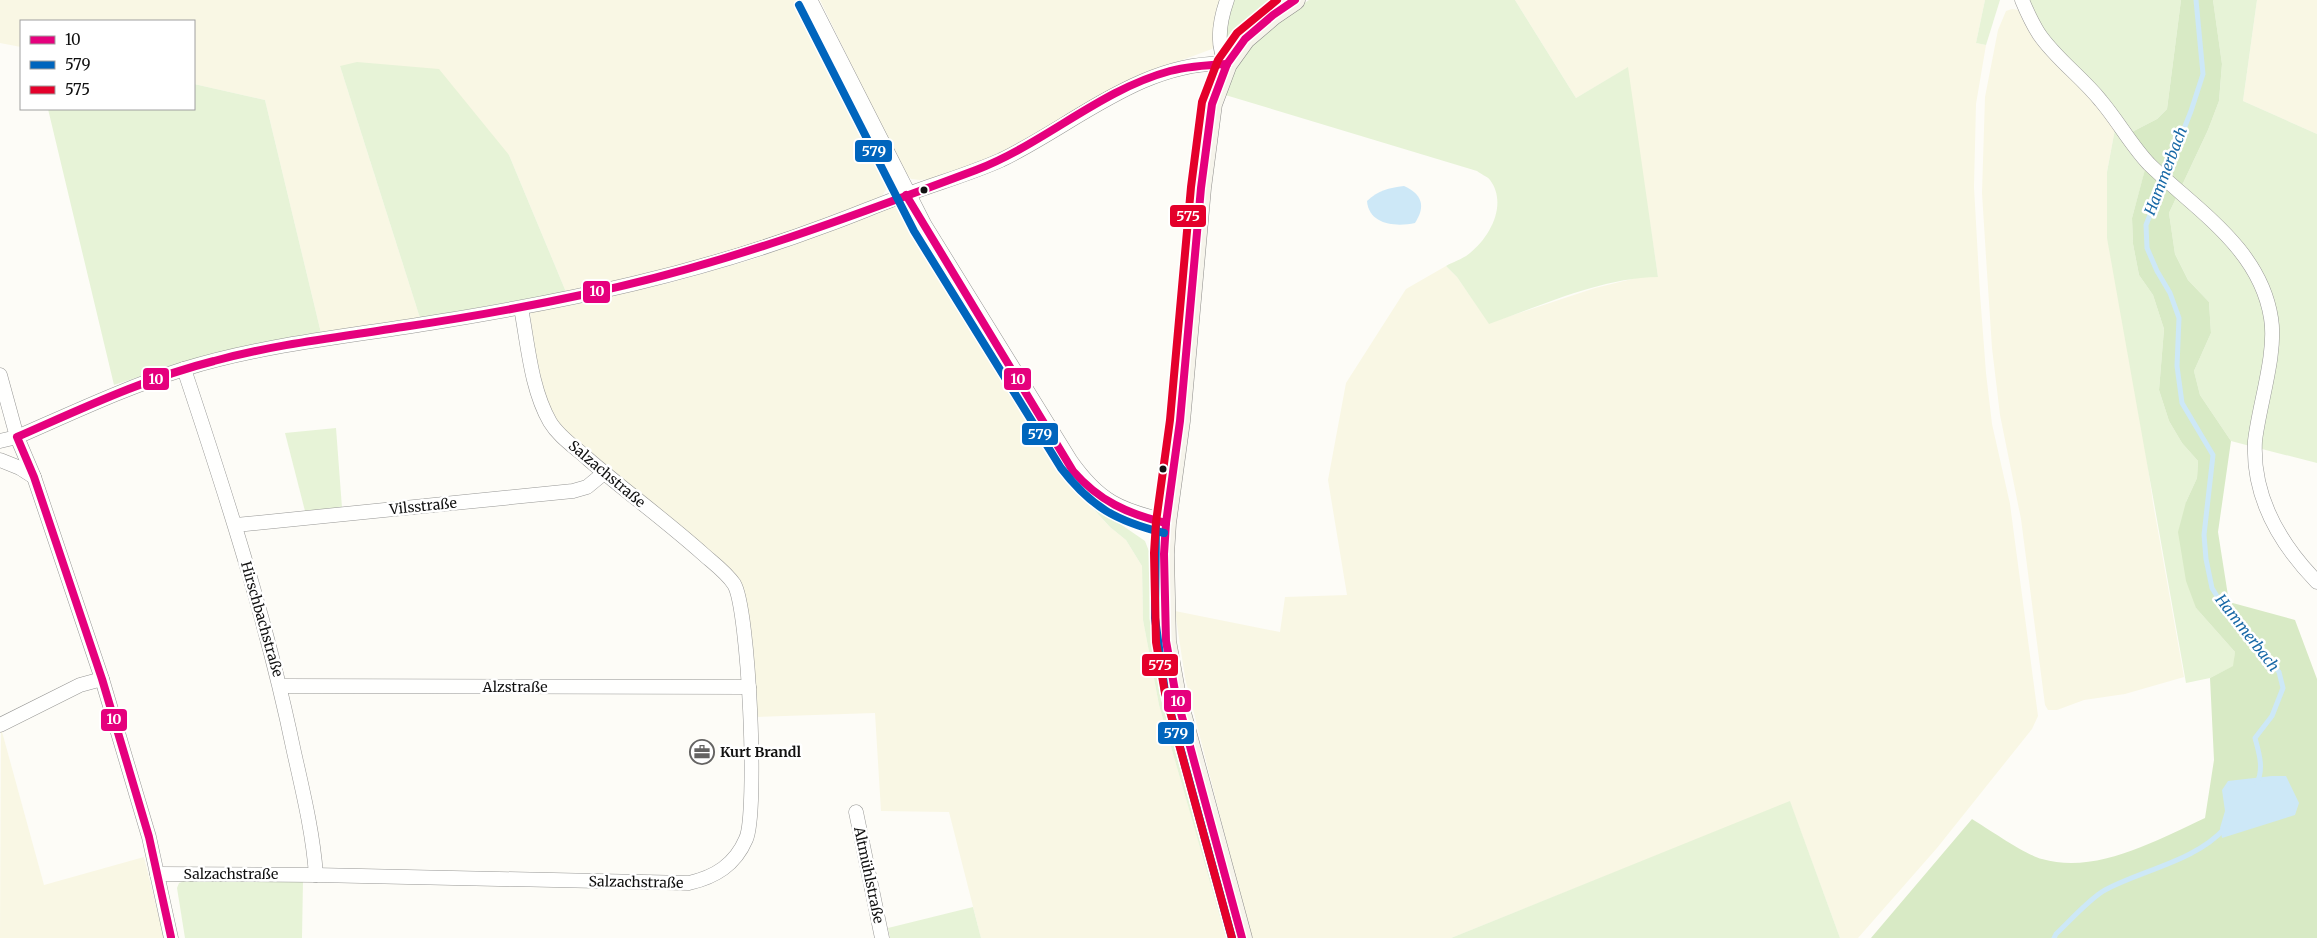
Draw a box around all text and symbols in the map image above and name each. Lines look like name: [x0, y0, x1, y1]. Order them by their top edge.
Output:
legend: [20, 20, 195, 110]
text: 10: [65, 30, 81, 49]
text: 579: [65, 55, 91, 74]
text: 575: [65, 80, 90, 99]
water label: Hammerbach: [2140, 124, 2191, 219]
line badge: 579: [854, 139, 893, 163]
text: 579: [862, 142, 886, 160]
unlabelled marker: [919, 185, 929, 195]
line badge: 575: [1169, 204, 1207, 228]
text: 575: [1176, 207, 1200, 225]
line badge: 10: [582, 280, 611, 304]
text: 10: [589, 282, 605, 300]
line badge: 10: [142, 367, 170, 391]
line badge: 10: [1003, 367, 1032, 391]
text: 10: [148, 370, 164, 388]
text: 10: [1010, 370, 1026, 388]
line badge: 579: [1021, 422, 1059, 446]
text: 579: [1028, 425, 1052, 443]
street label: Salzachstraße: [565, 437, 649, 511]
unlabelled marker: [1158, 464, 1168, 474]
street label: Vilsstraße: [387, 494, 458, 519]
street label: Hirschbachstraße: [237, 559, 287, 679]
water label: Hammerbach: [2211, 589, 2284, 675]
line badge: 575: [1141, 653, 1179, 677]
text: 575: [1148, 656, 1172, 674]
street label: Alzstraße: [482, 678, 547, 696]
line badge: 10: [1163, 689, 1192, 713]
text: 10: [1170, 692, 1186, 710]
line badge: 10: [100, 708, 128, 732]
text: 10: [106, 710, 122, 728]
line badge: 579: [1157, 721, 1195, 745]
text: 579: [1164, 724, 1188, 742]
office icon: Kurt Brandl: [689, 739, 715, 765]
place label: Kurt Brandl: [720, 743, 802, 761]
street label: Altmühlstraße: [850, 824, 888, 925]
street label: Salzachstraße: [184, 865, 278, 883]
street label: Salzachstraße: [588, 872, 684, 892]

